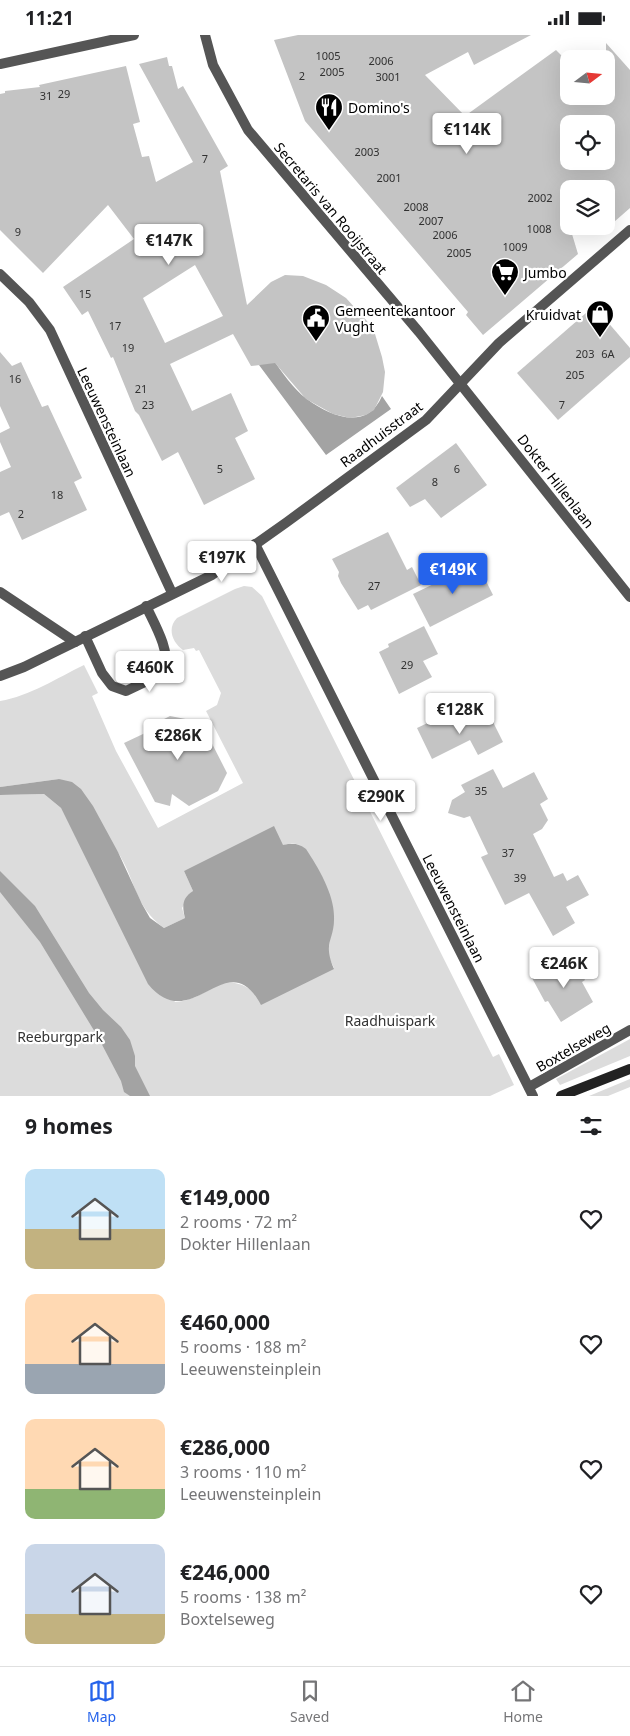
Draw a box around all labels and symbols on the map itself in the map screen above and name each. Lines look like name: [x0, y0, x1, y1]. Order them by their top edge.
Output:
house number: 1005: [315, 48, 341, 63]
north arrow: [560, 50, 615, 105]
house number: 2006: [368, 53, 394, 68]
house number: 2005: [319, 64, 345, 79]
house number: 2: [299, 68, 305, 83]
house number: 3001: [375, 69, 401, 84]
house number: 29: [58, 86, 70, 101]
house number: 31: [40, 88, 52, 103]
restaurant icon: Domino's: [314, 92, 344, 131]
place label: Domino's: [348, 98, 410, 117]
pin: €114K: [432, 113, 502, 155]
street label: Secretaris van Rooijstraat: [270, 138, 392, 278]
house number: 2003: [354, 144, 380, 159]
house number: 7: [202, 151, 208, 166]
house number: 2001: [376, 170, 402, 185]
house number: 2002: [527, 190, 553, 205]
house number: 2008: [403, 199, 429, 214]
house number: 2007: [418, 213, 444, 228]
house number: 1008: [526, 221, 552, 236]
pin: €147K: [134, 223, 204, 266]
house number: 9: [15, 224, 21, 239]
house number: 2006: [432, 227, 458, 242]
house number: 1009: [502, 239, 528, 254]
house number: 2005: [446, 245, 472, 260]
supermarket icon: Jumbo: [490, 257, 520, 296]
place label: Jumbo: [522, 263, 567, 282]
house number: 15: [79, 286, 91, 301]
shop icon: Kruidvat: [585, 299, 615, 338]
place label: Gemeentekantoor Vught: [335, 301, 456, 336]
public building icon: Gemeentekantoor Vught: [301, 303, 331, 342]
place label: Kruidvat: [526, 305, 581, 324]
house number: 17: [109, 318, 121, 333]
house number: 19: [122, 340, 134, 355]
house number: 203: [576, 346, 594, 361]
house number: 6A: [601, 346, 616, 361]
street label: Leeuwensteinlaan: [73, 364, 141, 480]
house number: 205: [566, 367, 584, 382]
house number: 16: [9, 371, 21, 386]
house number: 21: [135, 381, 147, 396]
house number: 23: [142, 397, 154, 412]
street label: Raadhuisstraat: [336, 397, 426, 471]
house number: 7: [559, 397, 565, 412]
street label: Dokter Hillenlaan: [513, 430, 599, 532]
house number: 5: [217, 461, 223, 476]
house number: 6: [454, 461, 460, 476]
house number: 8: [432, 474, 438, 489]
house number: 18: [51, 487, 63, 502]
house number: 2: [18, 506, 24, 521]
pin: €197K: [187, 541, 257, 583]
pin: €149K: [418, 553, 488, 595]
house number: 27: [368, 578, 380, 593]
pin: €460K: [115, 651, 185, 693]
house number: 29: [401, 657, 413, 672]
pin: €128K: [425, 693, 495, 735]
pin: €286K: [143, 719, 213, 761]
pin: €290K: [346, 779, 416, 822]
house number: 35: [475, 783, 487, 798]
house number: 37: [502, 845, 514, 860]
street label: Leeuwensteinlaan: [418, 851, 490, 965]
house number: 39: [514, 870, 526, 885]
pin: €246K: [529, 947, 599, 989]
park label: Raadhuispark: [345, 1011, 436, 1030]
street label: Boxtelseweg: [532, 1018, 614, 1076]
park label: Reeburgpark: [17, 1027, 103, 1046]

